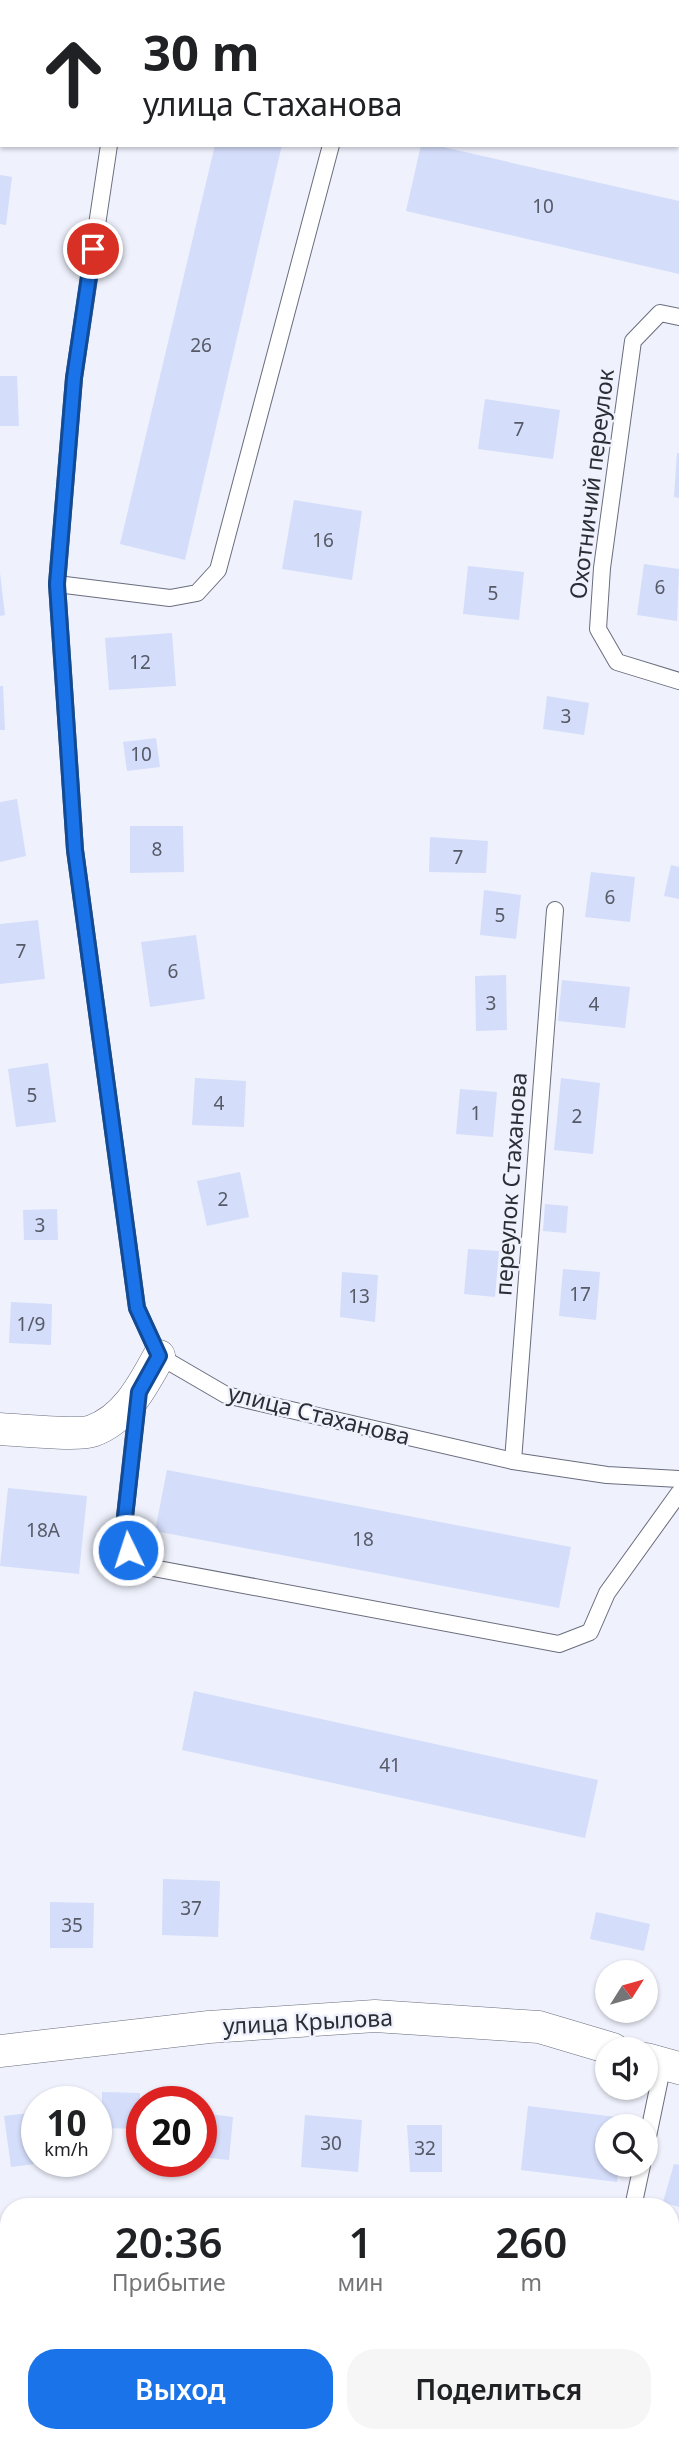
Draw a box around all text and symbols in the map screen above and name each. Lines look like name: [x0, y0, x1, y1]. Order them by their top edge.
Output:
text: 30 m: [143, 19, 260, 85]
icon: ahead: [28, 28, 119, 119]
text: улица Стаханова: [143, 82, 403, 125]
house number: 10: [532, 193, 554, 219]
pin: [63, 219, 123, 279]
icon: arrive: [74, 230, 112, 268]
house number: 26: [190, 332, 212, 358]
street label: Охотничий переулок: [561, 366, 621, 601]
house number: 7: [514, 416, 524, 442]
house number: 16: [312, 527, 334, 553]
house number: 6: [655, 574, 665, 600]
house number: 5: [488, 580, 498, 606]
house number: 12: [129, 649, 151, 675]
house number: 3: [561, 703, 571, 729]
house number: 10: [130, 741, 152, 767]
house number: 8: [152, 836, 162, 862]
house number: 7: [453, 844, 463, 870]
house number: 6: [605, 884, 615, 910]
house number: 5: [495, 902, 505, 928]
house number: 7: [16, 938, 26, 964]
house number: 6: [168, 958, 178, 984]
house number: 3: [486, 990, 496, 1016]
house number: 4: [589, 991, 600, 1017]
street label: переулок Стаханова: [486, 1071, 534, 1297]
house number: 5: [27, 1082, 37, 1108]
house number: 4: [214, 1090, 225, 1116]
house number: 1: [471, 1100, 481, 1126]
house number: 2: [572, 1103, 582, 1129]
house number: 2: [218, 1186, 228, 1212]
house number: 3: [35, 1212, 45, 1238]
house number: 17: [569, 1281, 591, 1307]
house number: 13: [348, 1283, 370, 1309]
house number: 1/9: [17, 1311, 45, 1337]
street label: улица Стаханова: [225, 1376, 414, 1452]
position arrow: [91, 1513, 165, 1587]
house number: 18А: [26, 1517, 61, 1543]
house number: 18: [352, 1526, 374, 1552]
house number: 41: [379, 1752, 401, 1778]
house number: 37: [180, 1895, 202, 1921]
house number: 35: [61, 1912, 83, 1938]
north arrow: [595, 1960, 658, 2023]
map controls: [595, 1960, 658, 2177]
street label: улица Крылова: [222, 2001, 394, 2041]
button: sound: [595, 2037, 658, 2100]
speed limit sign: 20: [126, 2086, 217, 2177]
text: 10: [46, 2099, 87, 2146]
button: search: [595, 2114, 658, 2177]
house number: 30: [320, 2130, 342, 2156]
house number: 32: [414, 2135, 436, 2161]
text: km/h: [44, 2137, 89, 2161]
text: 20:36: [115, 2213, 223, 2270]
text: 1: [348, 2213, 372, 2270]
text: 260: [495, 2213, 567, 2270]
text: Прибытие: [112, 2266, 226, 2298]
text: мин: [337, 2266, 383, 2298]
text: m: [520, 2266, 542, 2298]
button: Выход: [28, 2349, 333, 2429]
button: Поделиться: [347, 2349, 651, 2429]

